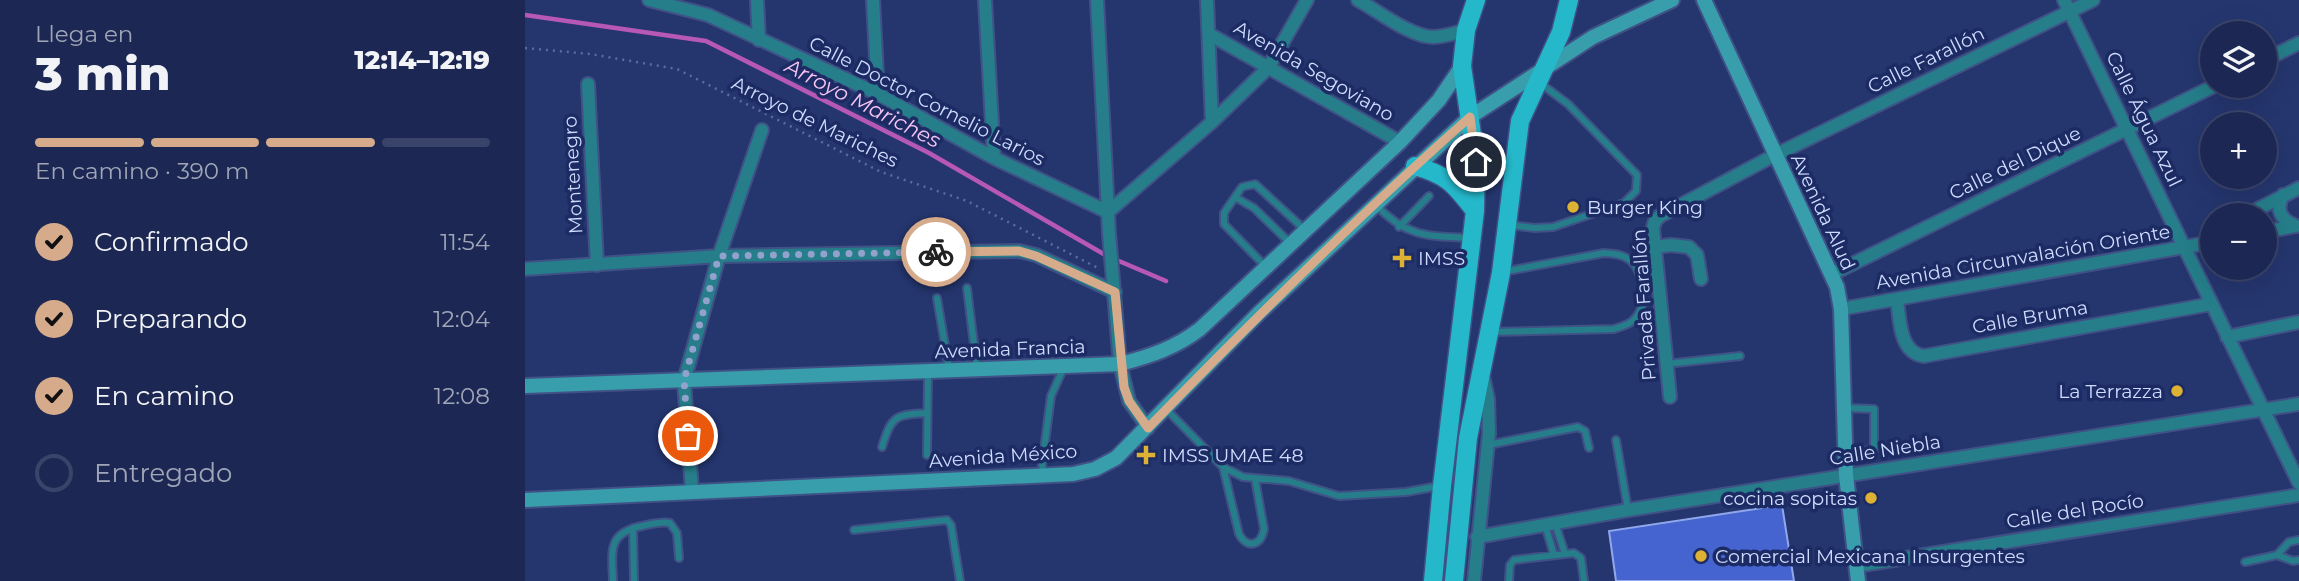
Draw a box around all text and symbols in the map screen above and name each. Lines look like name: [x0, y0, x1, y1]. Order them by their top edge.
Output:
street label: Avenida Segoviano: [1230, 16, 1398, 126]
text: Llega en: [35, 20, 133, 48]
map controls: [2200, 21, 2277, 280]
button: layers: [2200, 21, 2277, 98]
street label: Calle Farallón: [1864, 22, 1988, 98]
street label: Calle Doctor Cornelio Larios: [805, 31, 1049, 171]
text: 12:14–12:19: [354, 44, 490, 76]
text: 3 min: [35, 45, 171, 102]
street label: Calle Água Azul: [2101, 47, 2187, 191]
water label: Arroyo Mariches: [779, 52, 945, 153]
street label: Arroyo de Mariches: [728, 72, 902, 172]
button: +: [2200, 112, 2277, 189]
street label: Montenegro: [558, 115, 588, 235]
street label: Calle del Dique: [1945, 121, 2085, 205]
pin: [1446, 132, 1506, 192]
icon: home: [1457, 143, 1495, 181]
street label: Avenida Alud: [1786, 150, 1860, 274]
text: En camino · 390 m: [35, 157, 250, 185]
place label: Burger King: [1587, 196, 1703, 219]
marker: Burger King: [1565, 199, 1581, 215]
button: −: [2200, 203, 2277, 280]
courier: [901, 217, 971, 287]
street label: Avenida Circunvalación Oriente: [1874, 220, 2172, 294]
icon: check: [35, 223, 73, 261]
text: Confirmado: [94, 226, 249, 258]
text: 11:54: [440, 228, 490, 256]
street label: Privada Farallón: [1627, 228, 1661, 382]
icon: bike: [917, 233, 955, 271]
place label: IMSS: [1418, 247, 1465, 270]
marker: IMSS: [1392, 248, 1412, 268]
street label: Calle Bruma: [1970, 295, 2090, 339]
icon: check: [35, 300, 73, 338]
text: Preparando: [94, 303, 247, 335]
text: 12:04: [433, 305, 490, 333]
street label: Avenida Francia: [934, 335, 1086, 363]
icon: check: [35, 377, 73, 415]
text: En camino: [94, 380, 234, 412]
place label: La Terrazza: [2058, 380, 2163, 403]
text: 12:08: [434, 382, 490, 410]
marker: La Terrazza: [2169, 383, 2185, 399]
pin: [658, 406, 718, 466]
icon: bag: [669, 417, 707, 455]
street label: Calle Niebla: [1828, 430, 1942, 470]
street label: Avenida México: [928, 439, 1078, 473]
place label: IMSS UMAE 48: [1162, 444, 1304, 467]
marker: IMSS UMAE 48: [1136, 445, 1156, 465]
text: Entregado: [94, 457, 232, 489]
place label: cocina sopitas: [1723, 487, 1857, 510]
street label: Calle del Rocío: [2005, 489, 2145, 533]
marker: cocina sopitas: [1863, 490, 1879, 506]
place label: Comercial Mexicana Insurgentes: [1715, 545, 2025, 568]
marker: Comercial Mexicana Insurgentes: [1693, 548, 1709, 564]

